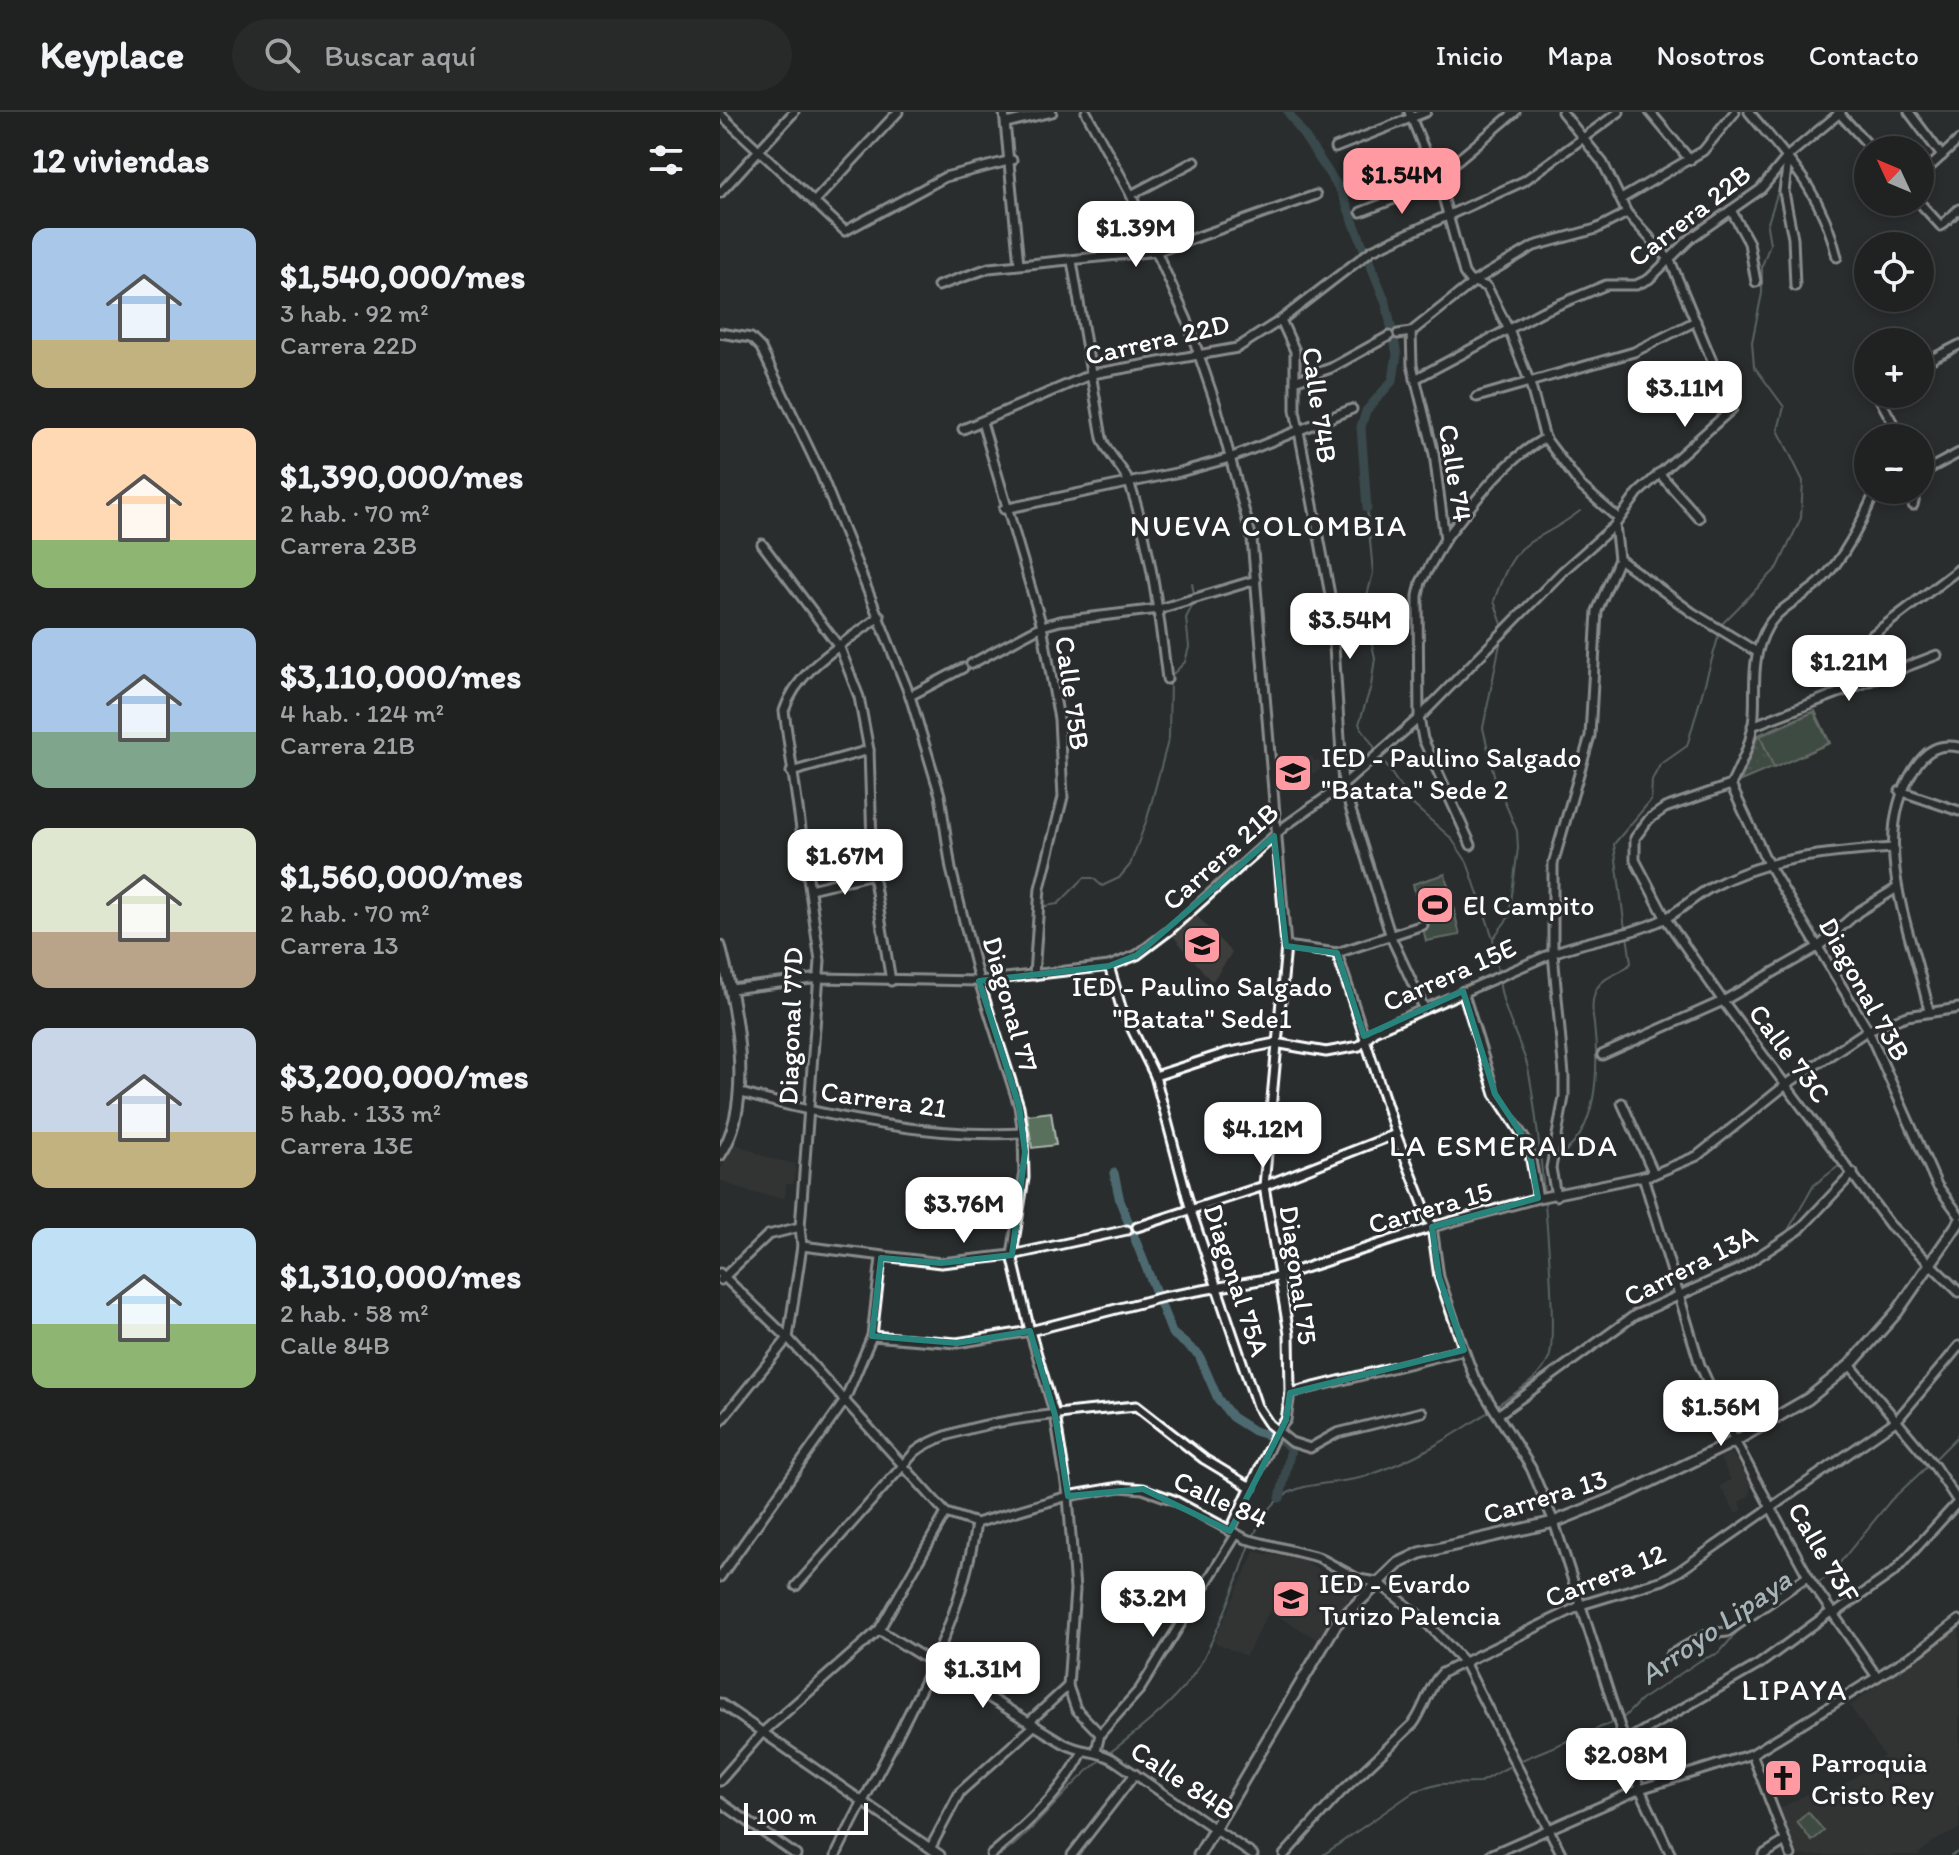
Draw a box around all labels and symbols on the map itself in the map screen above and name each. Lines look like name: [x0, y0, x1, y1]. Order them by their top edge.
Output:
north arrow: [1854, 136, 1934, 216]
pin: $1.54M: [1337, 148, 1467, 216]
street label: Carrera 22B: [1621, 156, 1757, 274]
pin: $1.39M: [1071, 201, 1201, 269]
street label: Carrera 22D: [1081, 306, 1233, 372]
street label: Calle 74B: [1295, 345, 1345, 465]
pin: $3.11M: [1620, 361, 1750, 429]
street label: Calle 74: [1431, 422, 1481, 525]
district label: NUEVA COLOMBIA: [1130, 507, 1408, 544]
pin: $3.54M: [1285, 593, 1415, 661]
street label: Calle 75B: [1048, 634, 1098, 752]
pin: $1.21M: [1784, 635, 1914, 703]
place label: IED - Paulino Salgado "Batata" Sede 2: [1321, 740, 1582, 806]
school or university icon: IED - Paulino Salgado "Batata" Sede 2: [1272, 752, 1314, 794]
street label: Carrera 21B: [1155, 795, 1285, 917]
pin: $1.67M: [780, 829, 910, 897]
sports icon: El Campito: [1414, 884, 1456, 926]
place label: El Campito: [1463, 888, 1595, 922]
street label: Diagonal 73B: [1812, 911, 1918, 1067]
school or university icon: IED - Paulino Salgado "Batata'' Sede1: [1181, 924, 1223, 966]
street label: Carrera 15E: [1377, 929, 1521, 1019]
street label: Diagonal 77: [975, 932, 1047, 1076]
street label: Diagonal 77D: [770, 946, 810, 1106]
place label: IED - Paulino Salgado "Batata'' Sede1: [1072, 969, 1332, 1035]
street label: Calle 73C: [1742, 997, 1838, 1109]
street label: Carrera 21: [819, 1073, 949, 1125]
pin: $4.12M: [1198, 1102, 1328, 1170]
district label: LA ESMERALDA: [1389, 1127, 1619, 1164]
street label: Carrera 15: [1364, 1173, 1496, 1241]
pin: $3.76M: [899, 1177, 1029, 1245]
street label: Diagonal 75A: [1196, 1199, 1278, 1361]
street label: Diagonal 75: [1272, 1203, 1326, 1347]
street label: Carrera 13A: [1617, 1217, 1763, 1313]
pin: $1.56M: [1656, 1380, 1786, 1448]
street label: Carrera 13: [1479, 1461, 1611, 1531]
street label: Calle 84: [1168, 1462, 1274, 1536]
street label: Calle 73F: [1781, 1495, 1868, 1609]
street label: Carrera 12: [1540, 1535, 1671, 1615]
water label: Arroyo Lipaya: [1632, 1560, 1799, 1693]
place label: IED - Evardo Turizo Palencia: [1319, 1566, 1501, 1632]
pin: $3.2M: [1097, 1571, 1209, 1639]
school or university icon: IED - Evardo Turizo Palencia: [1270, 1578, 1312, 1620]
pin: $1.31M: [918, 1642, 1048, 1710]
district label: LIPAYA: [1742, 1671, 1848, 1708]
pin: $2.08M: [1561, 1728, 1691, 1796]
street label: Calle 84B: [1124, 1733, 1242, 1827]
place label: Parroquia Cristo Rey: [1811, 1745, 1934, 1811]
church icon: Parroquia Cristo Rey: [1762, 1757, 1804, 1799]
scale bar: [744, 1799, 868, 1835]

